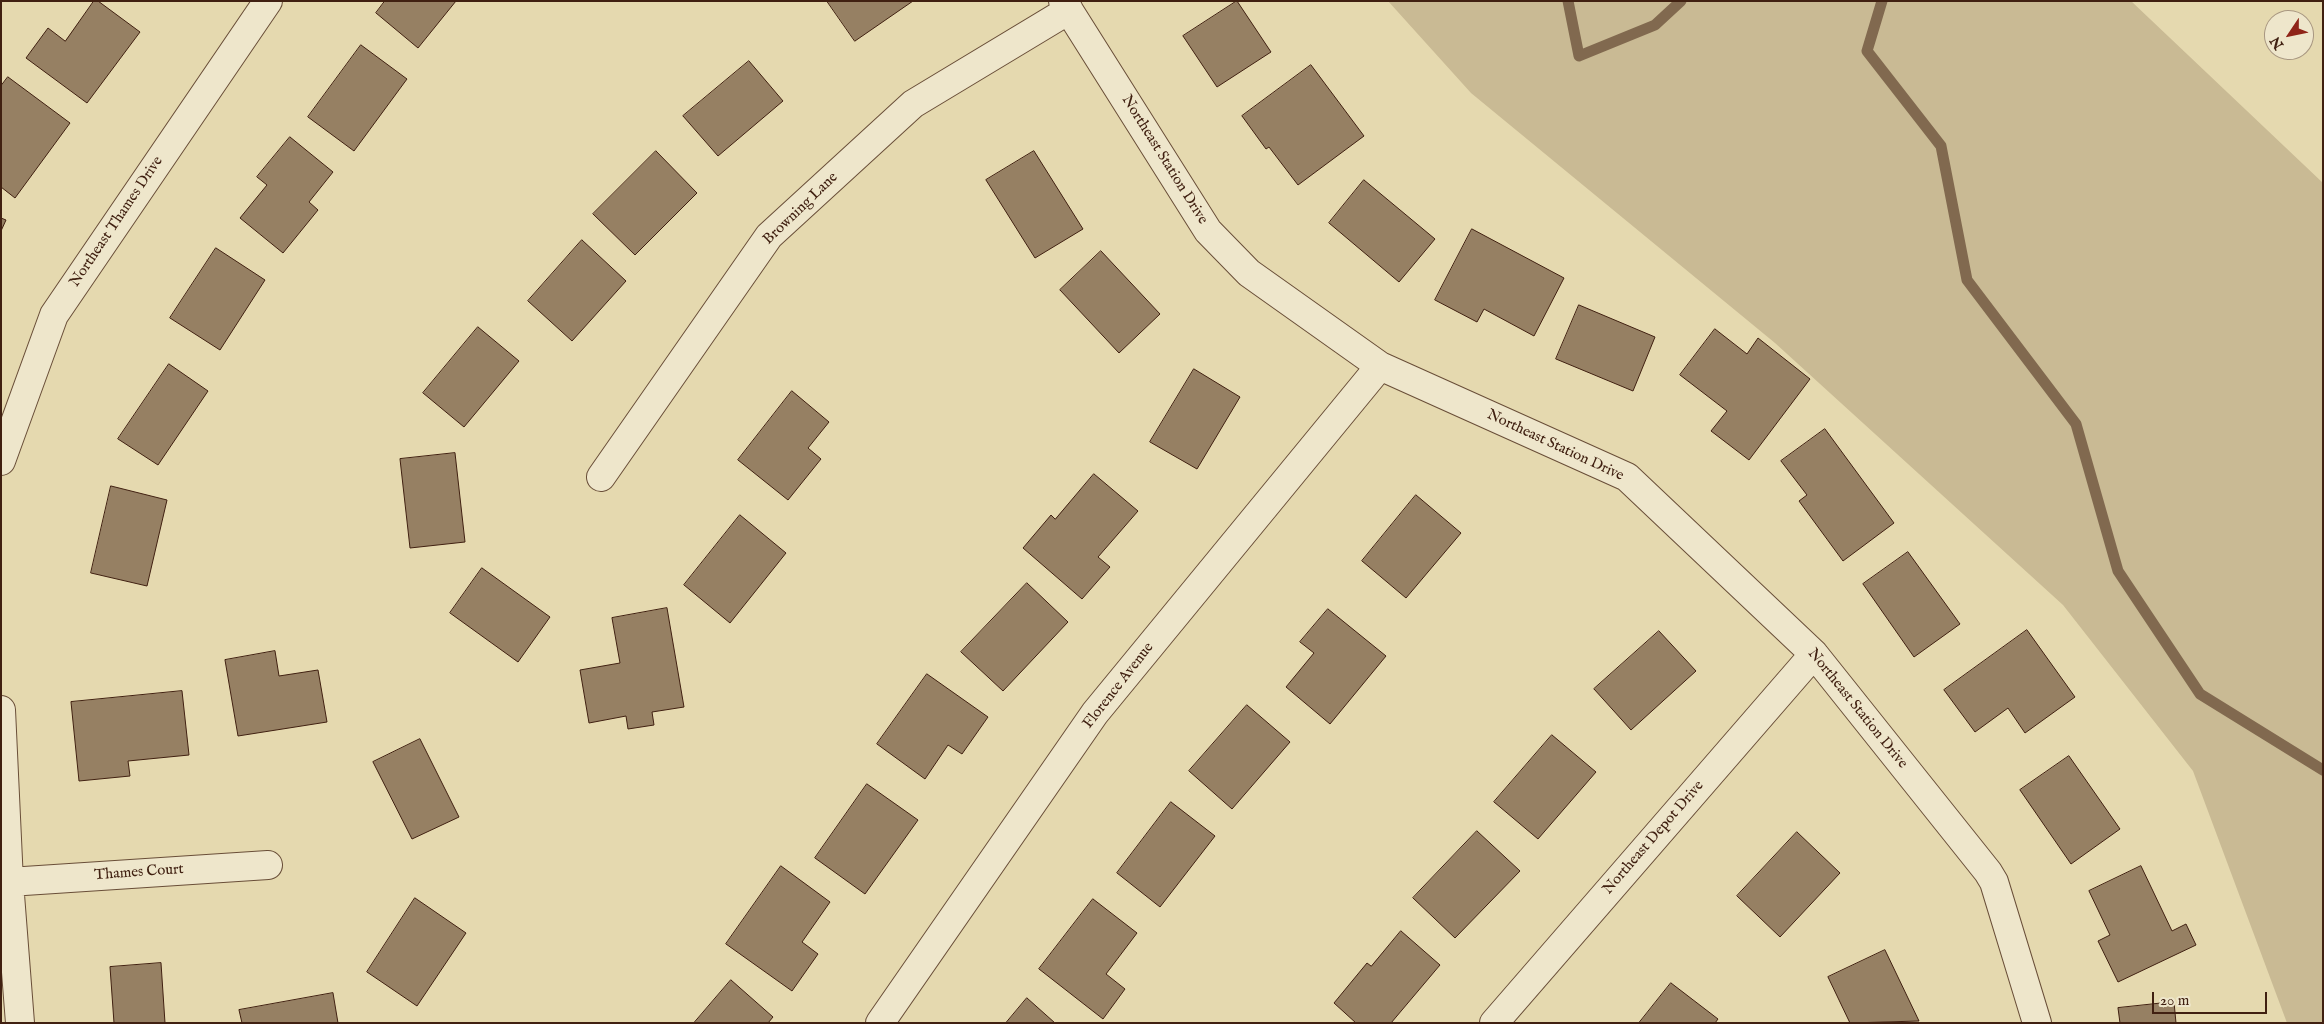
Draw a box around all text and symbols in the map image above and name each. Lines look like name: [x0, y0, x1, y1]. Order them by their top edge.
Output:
north arrow: [2264, 10, 2314, 60]
text: N: [2267, 33, 2288, 53]
street label: Northeast Station Drive: [1117, 92, 1211, 228]
street label: Northeast Thames Drive: [67, 153, 167, 291]
street label: Browning Lane: [760, 169, 842, 249]
street label: Northeast Station Drive: [1484, 406, 1626, 486]
street label: Florence Avenue: [1080, 639, 1158, 733]
street label: Northeast Station Drive: [1803, 645, 1911, 773]
street label: Northeast Depot Drive: [1600, 777, 1708, 899]
street label: Thames Court: [94, 861, 184, 885]
scale bar: [2154, 982, 2269, 1014]
text: 20 m: [2160, 991, 2189, 1010]

